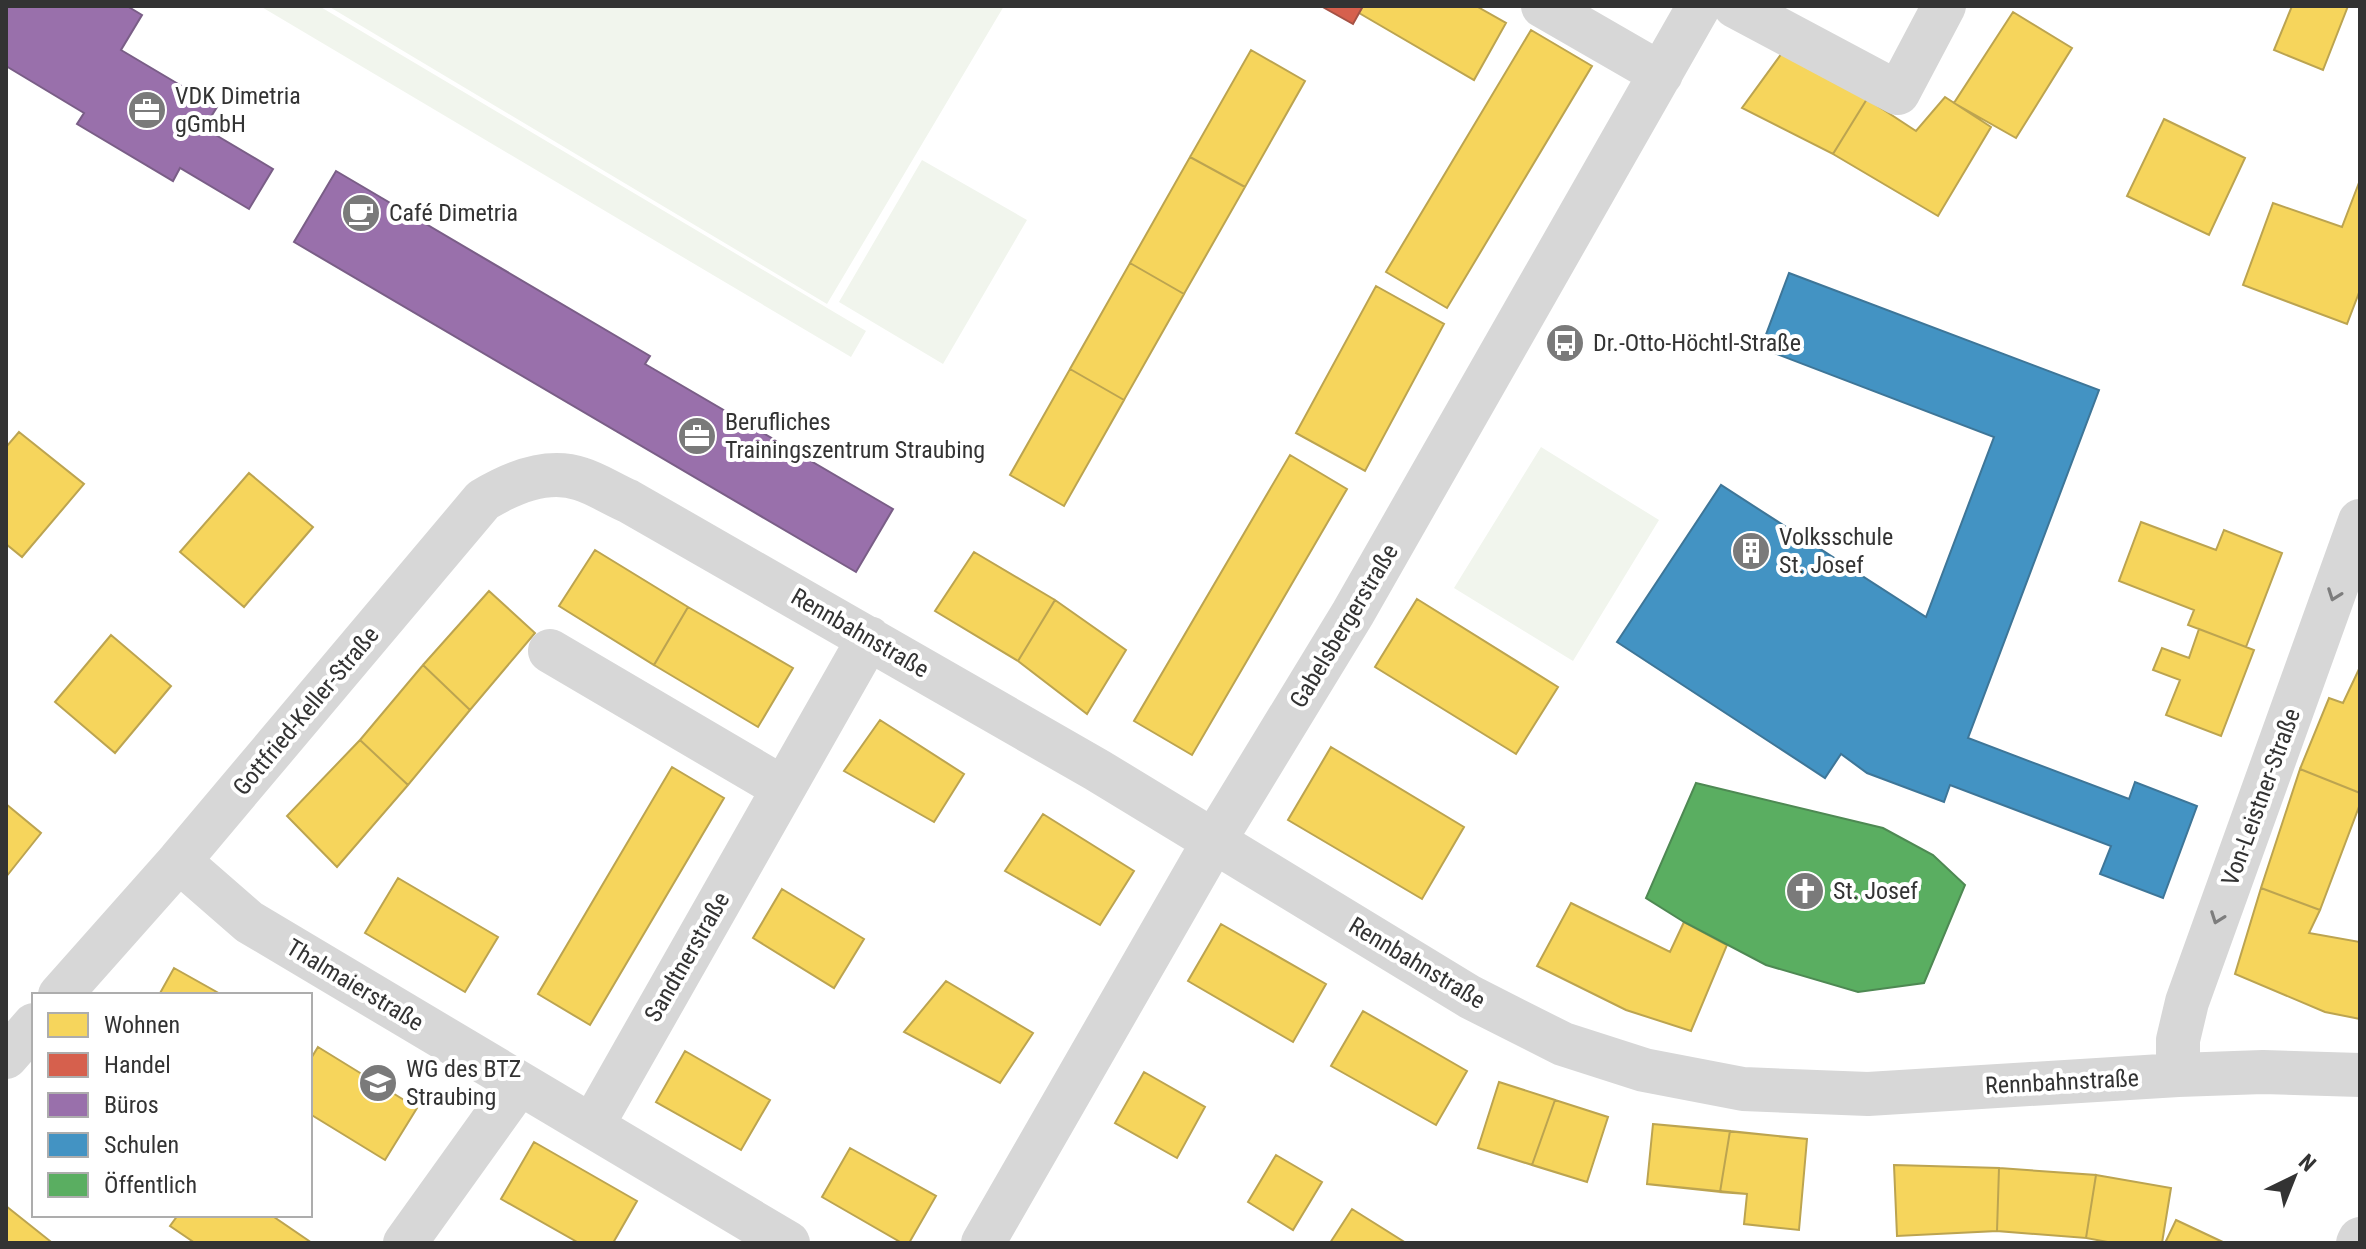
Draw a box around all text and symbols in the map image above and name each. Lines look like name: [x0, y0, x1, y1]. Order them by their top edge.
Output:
place label: VDK Dimetria gGmbH: [175, 82, 301, 138]
office icon: VDK Dimetria gGmbH: [126, 89, 168, 131]
cafe icon: Café Dimetria: [340, 192, 382, 234]
place label: Café Dimetria: [389, 199, 518, 227]
bus stop icon: Dr.-Otto-Höchtl-Straße: [1544, 322, 1586, 364]
place label: Dr.-Otto-Höchtl-Straße: [1593, 329, 1801, 357]
place label: Berufliches Trainingszentrum Straubing: [725, 408, 985, 464]
office icon: Berufliches Trainingszentrum Straubing: [676, 415, 718, 457]
place label: Volksschule St. Josef: [1779, 523, 1893, 579]
building icon: Volksschule St. Josef: [1730, 530, 1772, 572]
street label: Gabelsbergerstraße: [1284, 539, 1404, 713]
street label: Rennbahnstraße: [786, 582, 934, 684]
one-way arrow: [2327, 587, 2343, 601]
street label: Gottfried-Keller-Straße: [227, 621, 385, 801]
street label: Von-Leistner-Straße: [2216, 705, 2306, 889]
church icon: St. Josef: [1784, 870, 1826, 912]
place label: St. Josef: [1833, 877, 1918, 905]
street label: Sandtnerstraße: [639, 887, 735, 1027]
one-way arrow: [2210, 910, 2227, 924]
street label: Rennbahnstraße: [1344, 911, 1490, 1015]
street label: Thalmaierstraße: [281, 933, 429, 1037]
legend: [32, 993, 312, 1217]
text: Wohnen: [104, 1011, 180, 1039]
text: Handel: [104, 1051, 171, 1079]
place label: WG des BTZ Straubing: [406, 1055, 521, 1111]
school or university icon: WG des BTZ Straubing: [357, 1062, 399, 1104]
street label: Rennbahnstraße: [1984, 1064, 2140, 1100]
text: Büros: [104, 1091, 159, 1119]
text: Schulen: [104, 1131, 179, 1159]
north arrow: [2254, 1137, 2334, 1217]
text: N: [2294, 1149, 2321, 1176]
text: Öffentlich: [104, 1171, 197, 1199]

